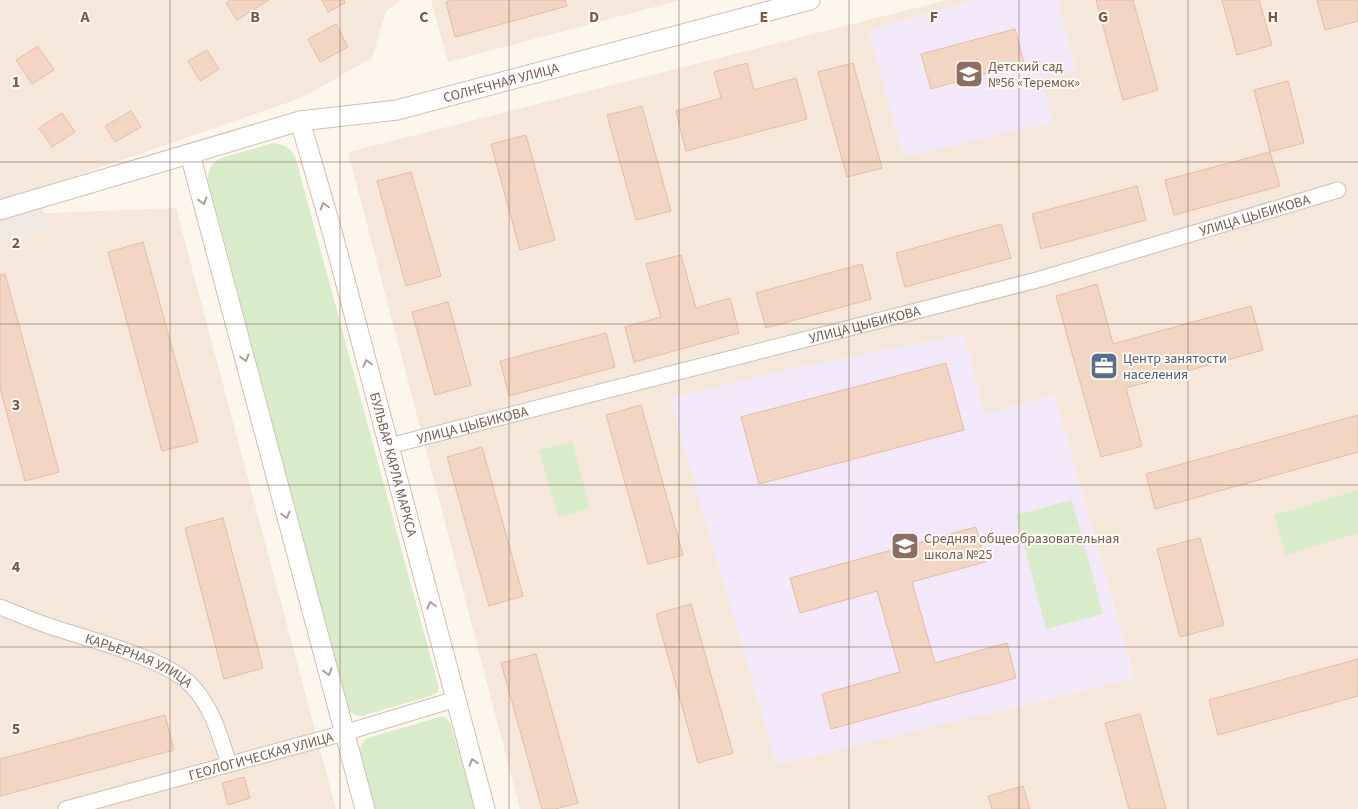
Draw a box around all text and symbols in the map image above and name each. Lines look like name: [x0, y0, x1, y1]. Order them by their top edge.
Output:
text: A: [79, 6, 90, 28]
text: B: [250, 6, 260, 28]
text: C: [419, 6, 429, 28]
text: D: [589, 6, 599, 28]
text: E: [760, 6, 768, 28]
text: F: [930, 6, 938, 28]
text: G: [1098, 6, 1108, 28]
text: H: [1268, 6, 1278, 28]
place label: Детский сад №56 «Теремок»: [988, 57, 1080, 93]
street label: СОЛНЕЧНАЯ УЛИЦА: [441, 58, 562, 108]
school or university icon: Детский сад №56 «Теремок»: [954, 59, 984, 89]
text: 1: [12, 71, 20, 93]
street label: УЛИЦА ЦЫБИКОВА: [1197, 190, 1313, 242]
one-way arrow: [198, 196, 208, 204]
one-way arrow: [320, 203, 330, 211]
text: 2: [12, 232, 20, 254]
street label: УЛИЦА ЦЫБИКОВА: [807, 301, 923, 349]
place label: Центр занятости населения: [1123, 349, 1227, 385]
office icon: Центр занятости населения: [1089, 351, 1119, 381]
one-way arrow: [239, 353, 249, 361]
one-way arrow: [362, 359, 373, 368]
street label: БУЛЬВАР КАРЛА МАРКСА: [364, 390, 422, 540]
text: 3: [12, 394, 20, 416]
street label: УЛИЦА ЦЫБИКОВА: [415, 402, 531, 450]
one-way arrow: [280, 510, 291, 519]
place label: Средняя общеобразовательная школа №25: [924, 529, 1119, 565]
school or university icon: Средняя общеобразовательная школа №25: [890, 531, 920, 561]
text: 4: [12, 556, 21, 578]
one-way arrow: [426, 600, 437, 609]
street label: КАРЬЕРНАЯ УЛИЦА: [82, 629, 197, 693]
one-way arrow: [322, 668, 333, 676]
text: 5: [12, 718, 20, 740]
street label: ГЕОЛОГИЧЕСКАЯ УЛИЦА: [187, 727, 336, 786]
one-way arrow: [468, 757, 479, 766]

